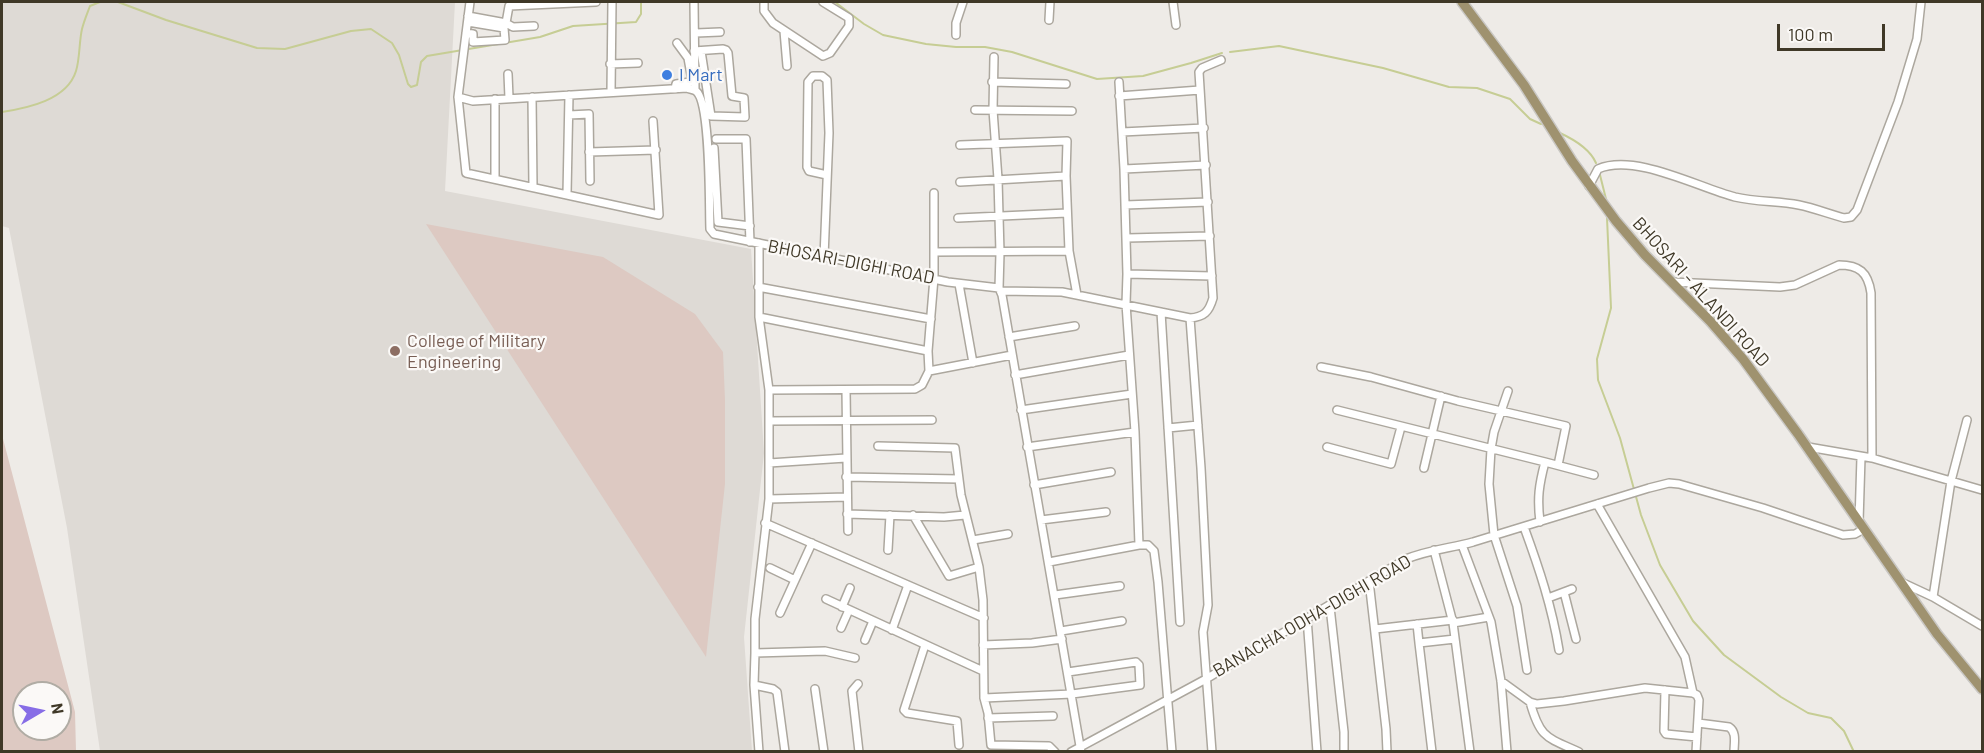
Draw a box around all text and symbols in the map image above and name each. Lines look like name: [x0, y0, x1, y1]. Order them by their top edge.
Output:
scale bar: [1780, 12, 1888, 50]
text: 100 m: [1788, 23, 1833, 45]
place label: I Mart: [679, 64, 723, 86]
marker: I Mart: [660, 68, 674, 82]
street label: BHOSARI - ALANDI ROAD: [1628, 213, 1774, 371]
street label: BHOSARI-DIGHI ROAD: [766, 235, 936, 289]
place label: College of Military Engineering: [407, 330, 545, 372]
marker: College of Military Engineering: [388, 344, 402, 358]
street label: BANACHA ODHA-DIGHI ROAD: [1209, 550, 1415, 682]
north arrow: [12, 681, 72, 741]
text: N: [48, 702, 69, 715]

